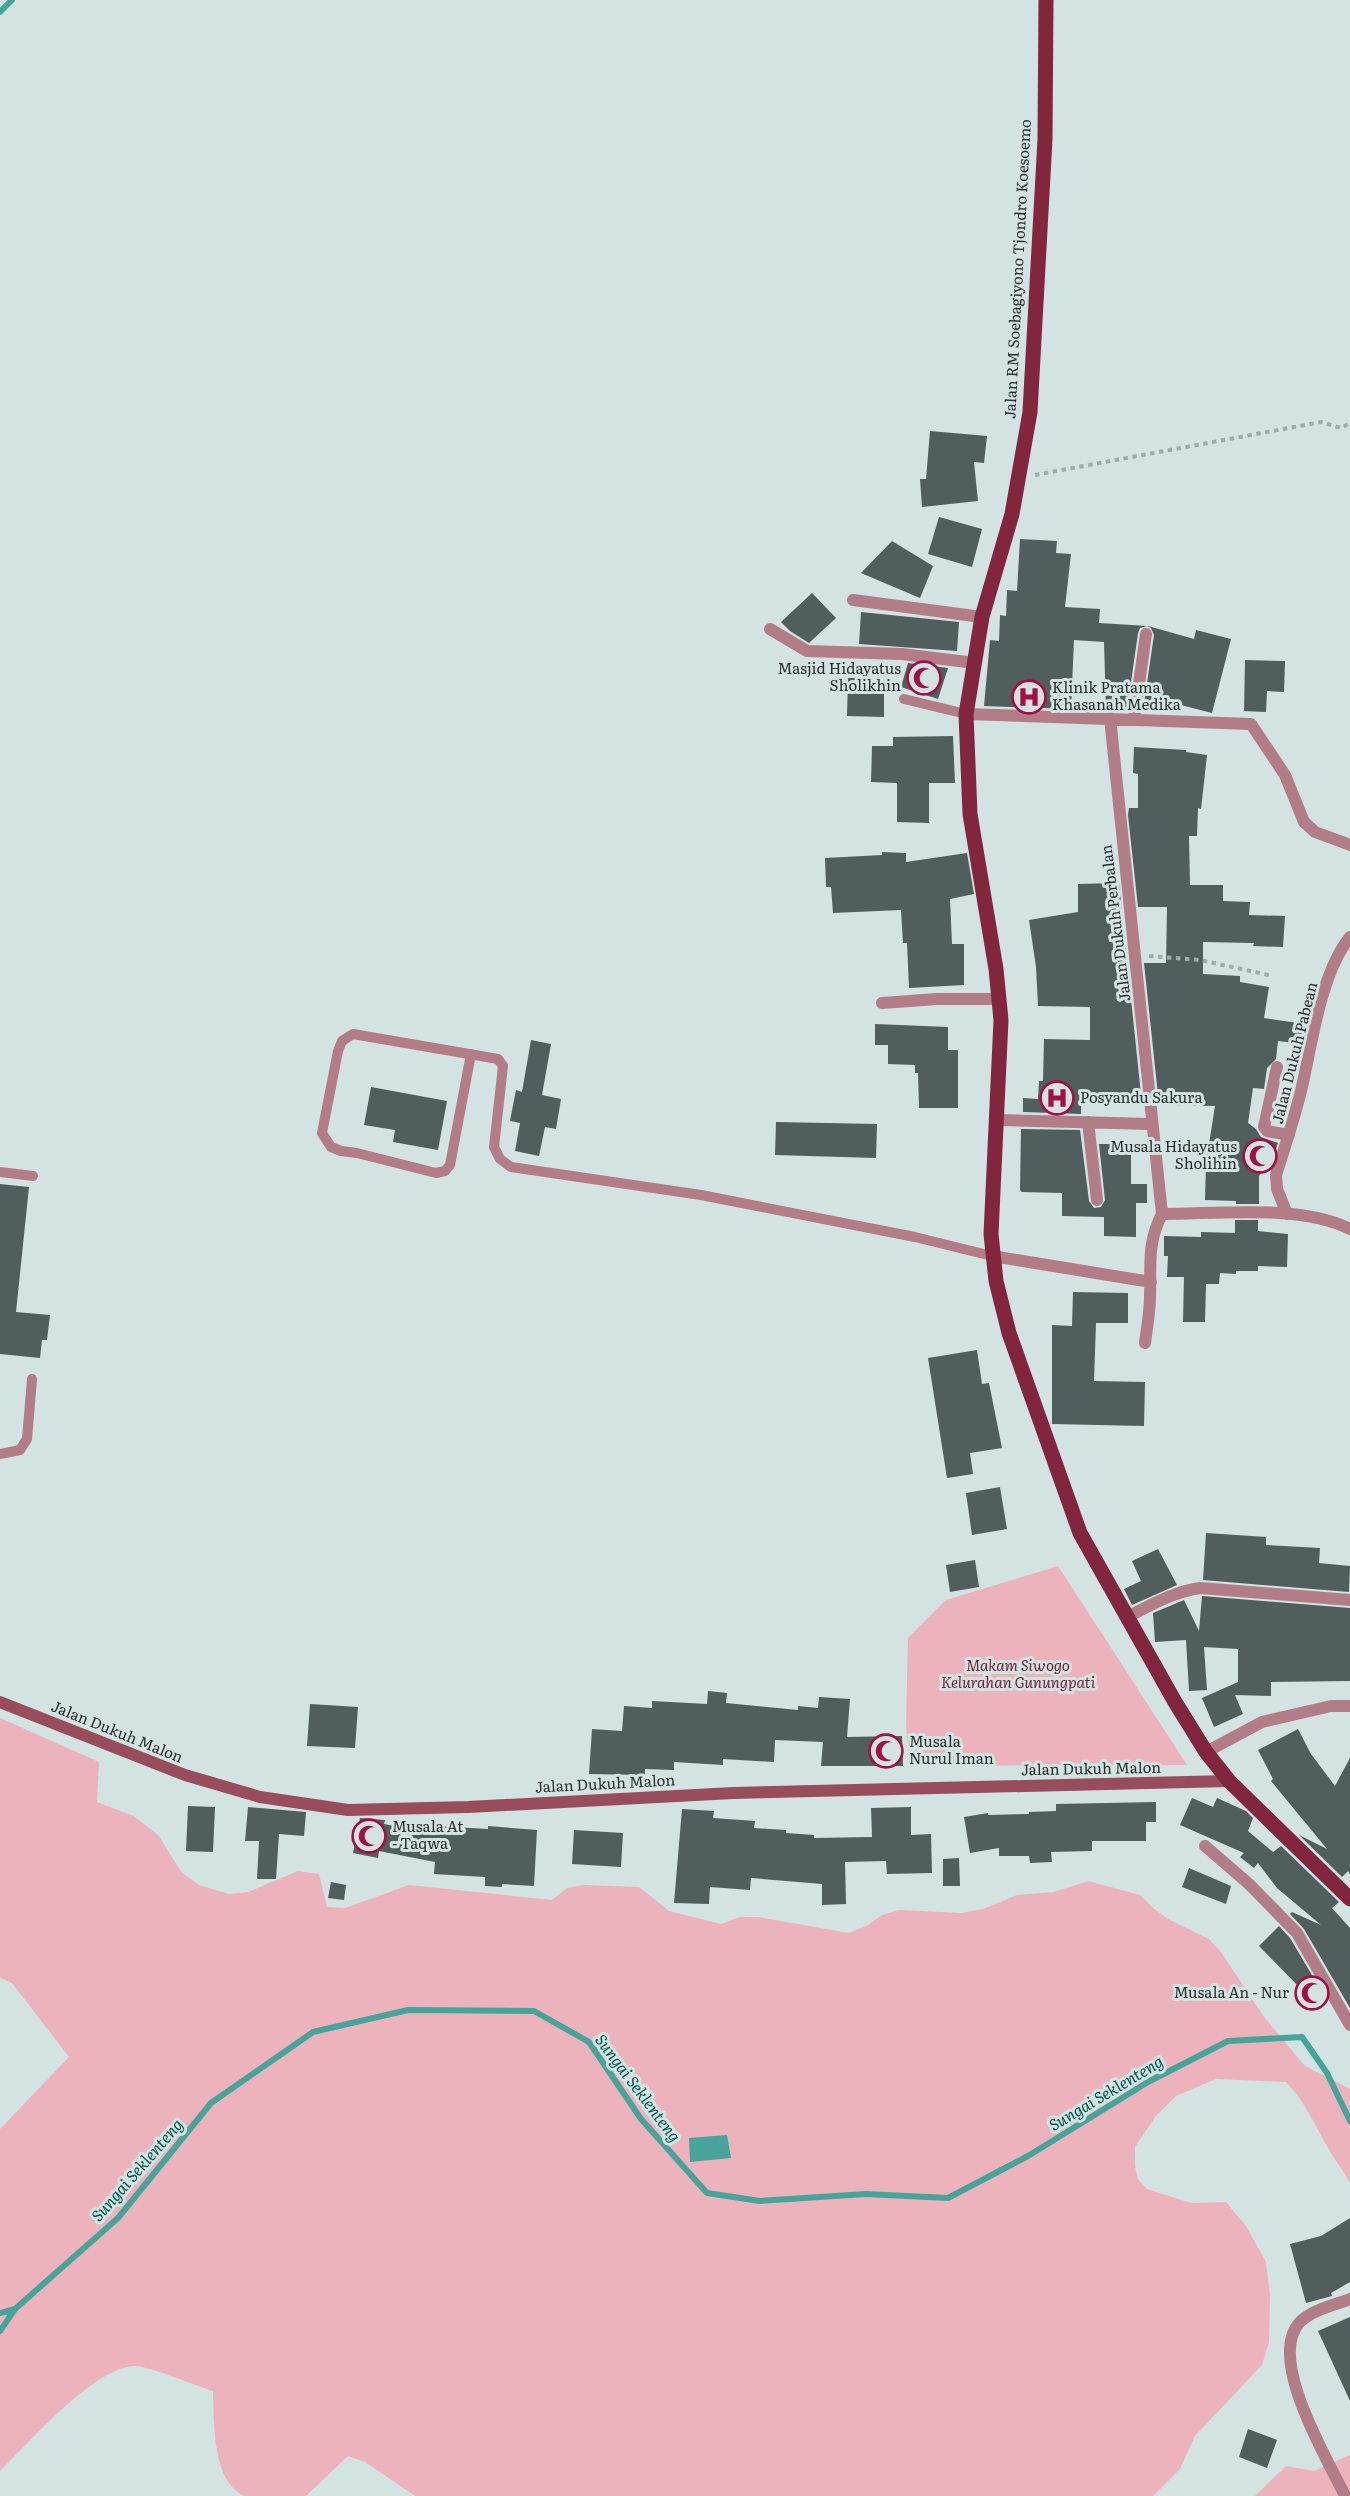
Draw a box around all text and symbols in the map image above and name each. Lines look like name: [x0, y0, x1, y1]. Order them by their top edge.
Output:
street label: Jalan RM Soebagiyono Tjondro Koesoemo: [997, 118, 1036, 419]
place label: Masjid Hidayatus Sholikhin: [777, 656, 901, 696]
mosque icon: Masjid Hidayatus Sholikhin: [906, 660, 942, 696]
place label: Klinik Pratama Khasanah Medika: [1052, 675, 1182, 715]
hospital icon: Klinik Pratama Khasanah Medika: [1011, 679, 1047, 715]
street label: Jalan Dukuh Perbalan: [1093, 843, 1136, 1003]
street label: Jalan Dukuh Pabean: [1265, 979, 1322, 1126]
hospital icon: Posyandu Sakura: [1039, 1080, 1075, 1116]
place label: Posyandu Sakura: [1080, 1085, 1203, 1108]
place label: Musala Hidayatus Sholihin: [1110, 1134, 1237, 1174]
mosque icon: Musala Hidayatus Sholihin: [1242, 1138, 1278, 1174]
park label: Makam Siwogo Kelurahan Gunungpati: [941, 1653, 1096, 1693]
street label: Jalan Dukuh Malon: [48, 1694, 187, 1768]
place label: Musala Nurul Iman: [909, 1729, 994, 1769]
mosque icon: Musala Nurul Iman: [868, 1733, 904, 1769]
street label: Jalan Dukuh Malon: [1021, 1755, 1161, 1780]
street label: Jalan Dukuh Malon: [534, 1767, 676, 1798]
place label: Musala At - Taqwa: [392, 1814, 463, 1854]
mosque icon: Musala At - Taqwa: [351, 1818, 387, 1854]
mosque icon: Musala An - Nur: [1294, 1975, 1330, 2011]
place label: Musala An - Nur: [1174, 1980, 1289, 2003]
water label: Sungai Seklenteng: [590, 2028, 687, 2146]
water label: Sungai Seklenteng: [1044, 2048, 1167, 2136]
water label: Sungai Seklenteng: [85, 2113, 188, 2226]

